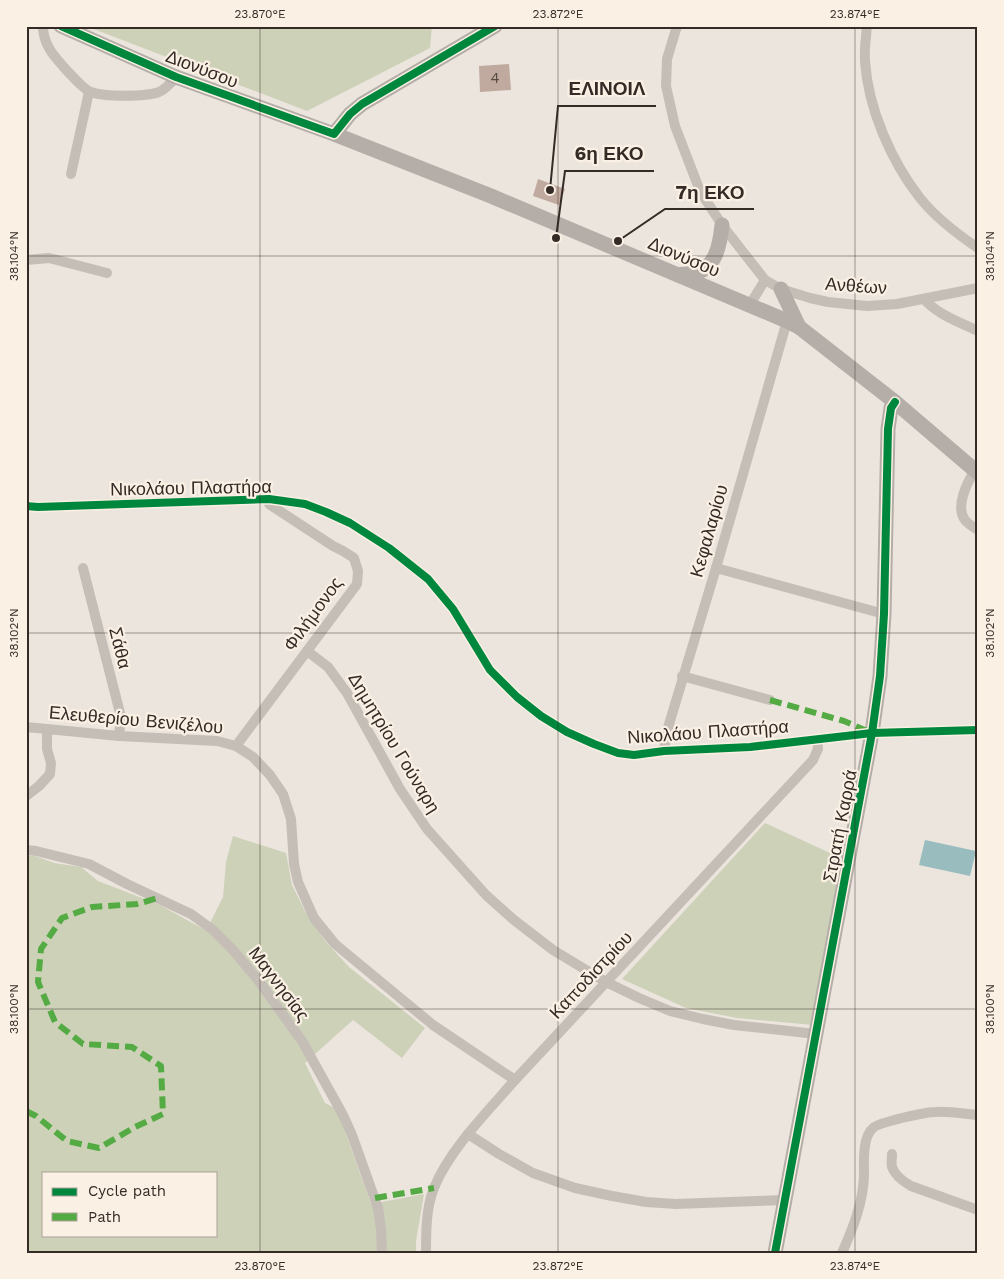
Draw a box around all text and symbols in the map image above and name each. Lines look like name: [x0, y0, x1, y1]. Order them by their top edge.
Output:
text: 23.870°E: [234, 7, 286, 21]
text: 23.872°E: [532, 7, 584, 21]
text: 23.874°E: [830, 7, 881, 21]
street label: Διονύσου: [163, 45, 241, 92]
house number: 4: [490, 69, 500, 87]
callout: ΕΛΙΝΟΙΛ: [558, 72, 656, 106]
text: ΕΛΙΝΟΙΛ: [568, 77, 646, 100]
callout: 6η ΕΚΟ: [565, 137, 654, 171]
text: 6η ΕΚΟ: [574, 142, 644, 165]
callout: 7η ΕΚΟ: [665, 175, 754, 209]
text: 7η ΕΚΟ: [676, 181, 744, 204]
text: 38.104°N: [7, 231, 21, 281]
text: 38.104°N: [983, 231, 997, 281]
street label: Διονύσου: [645, 232, 723, 281]
street label: Ανθέων: [824, 273, 888, 298]
street label: Νικολάου Πλαστήρα: [110, 476, 272, 499]
street label: Κεφαλαρίου: [685, 482, 732, 580]
street label: Φιλήμονος: [279, 572, 347, 655]
text: 38.102°N: [7, 608, 21, 658]
text: 38.102°N: [983, 608, 997, 658]
street label: Σάθα: [105, 625, 136, 671]
street label: Δημητρίου Γούναρη: [344, 669, 445, 817]
street label: Ελευθερίου Βενιζέλου: [48, 701, 224, 738]
street label: Νικολάου Πλαστήρα: [627, 715, 789, 748]
street label: Στρατή Καρρά: [818, 768, 861, 884]
street label: Καποδιστρίου: [545, 927, 636, 1023]
street label: Μαγνησίας: [245, 942, 314, 1025]
text: 38.100°N: [7, 984, 21, 1034]
text: 38.100°N: [983, 984, 997, 1034]
legend: [42, 1172, 218, 1236]
text: Cycle path: [88, 1182, 166, 1200]
text: Path: [88, 1208, 121, 1226]
text: 23.870°E: [234, 1259, 286, 1273]
text: 23.872°E: [532, 1259, 584, 1273]
text: 23.874°E: [830, 1259, 881, 1273]

